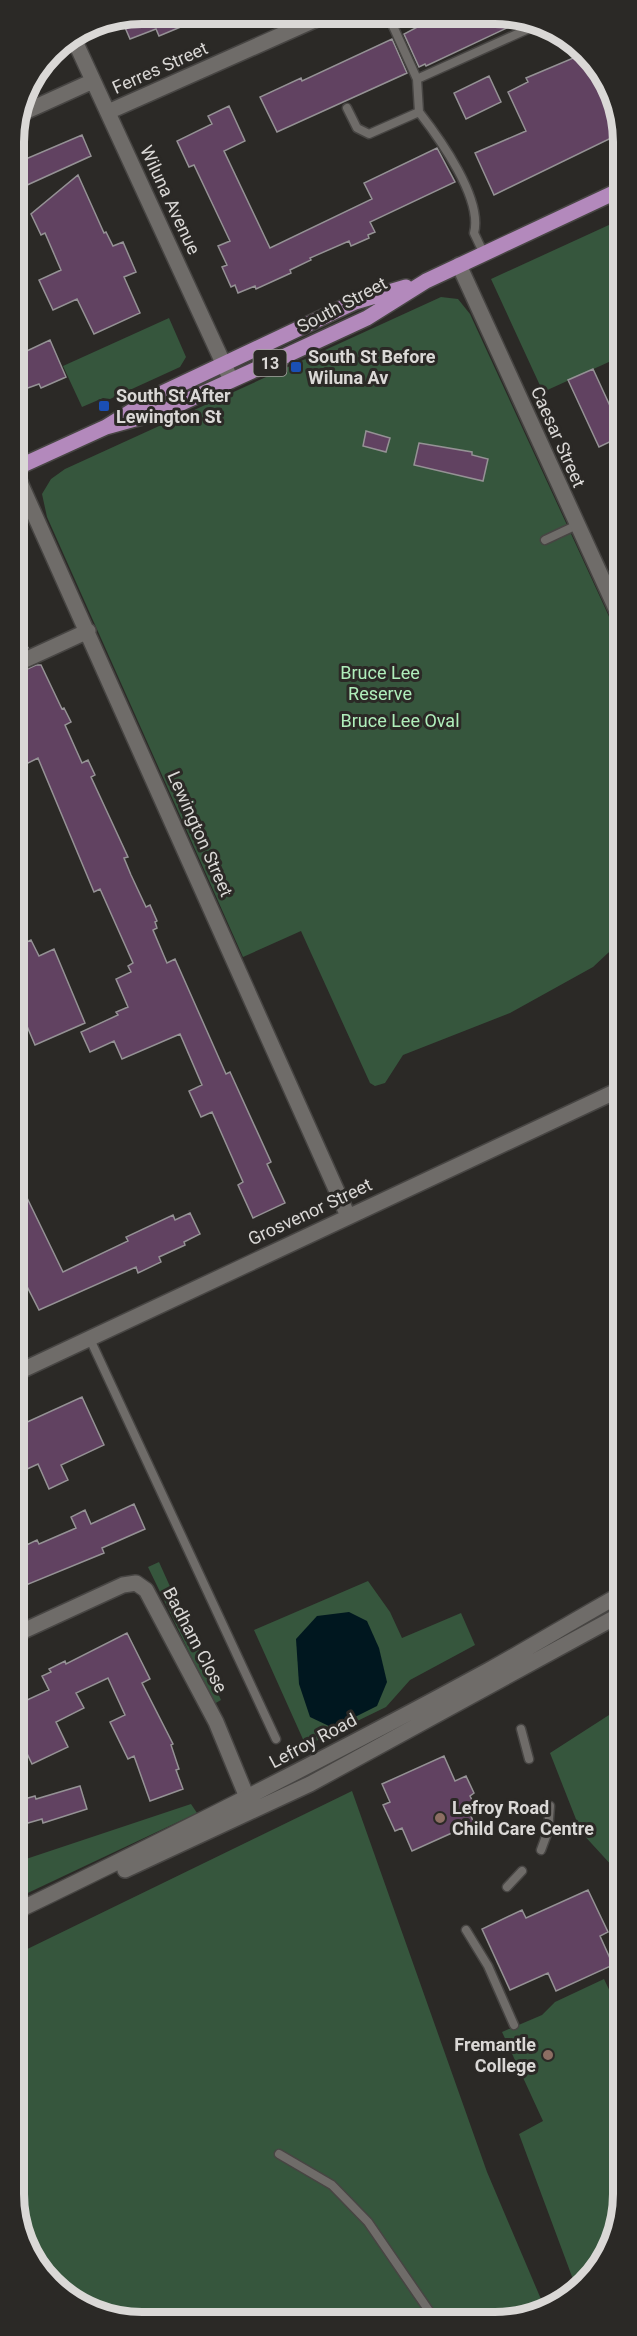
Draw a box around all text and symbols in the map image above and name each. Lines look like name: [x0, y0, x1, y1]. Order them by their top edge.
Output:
street label: Ferres Street: [109, 37, 211, 98]
street label: Wiluna Avenue: [136, 142, 205, 258]
street label: South Street: [293, 272, 390, 337]
place label: South St Before Wiluna Av: [308, 346, 436, 388]
road number: 13: [254, 350, 286, 376]
marker: South St Before Wiluna Av: [289, 360, 303, 374]
street label: Caesar Street: [527, 383, 590, 491]
place label: South St After Lewington St: [116, 385, 231, 427]
marker: South St After Lewington St: [97, 399, 111, 413]
park label: Bruce Lee Reserve: [340, 662, 420, 704]
park label: Bruce Lee Oval: [340, 710, 460, 731]
street label: Lewington Street: [163, 768, 238, 900]
street label: Grosvenor Street: [245, 1174, 375, 1249]
street label: Badham Close: [159, 1583, 232, 1696]
street label: Lefroy Road: [266, 1709, 360, 1772]
place label: Lefroy Road Child Care Centre: [452, 1797, 594, 1839]
marker: Lefroy Road Child Care Centre: [433, 1811, 447, 1825]
place label: Fremantle College: [454, 2034, 536, 2076]
marker: Fremantle College: [541, 2048, 555, 2062]

